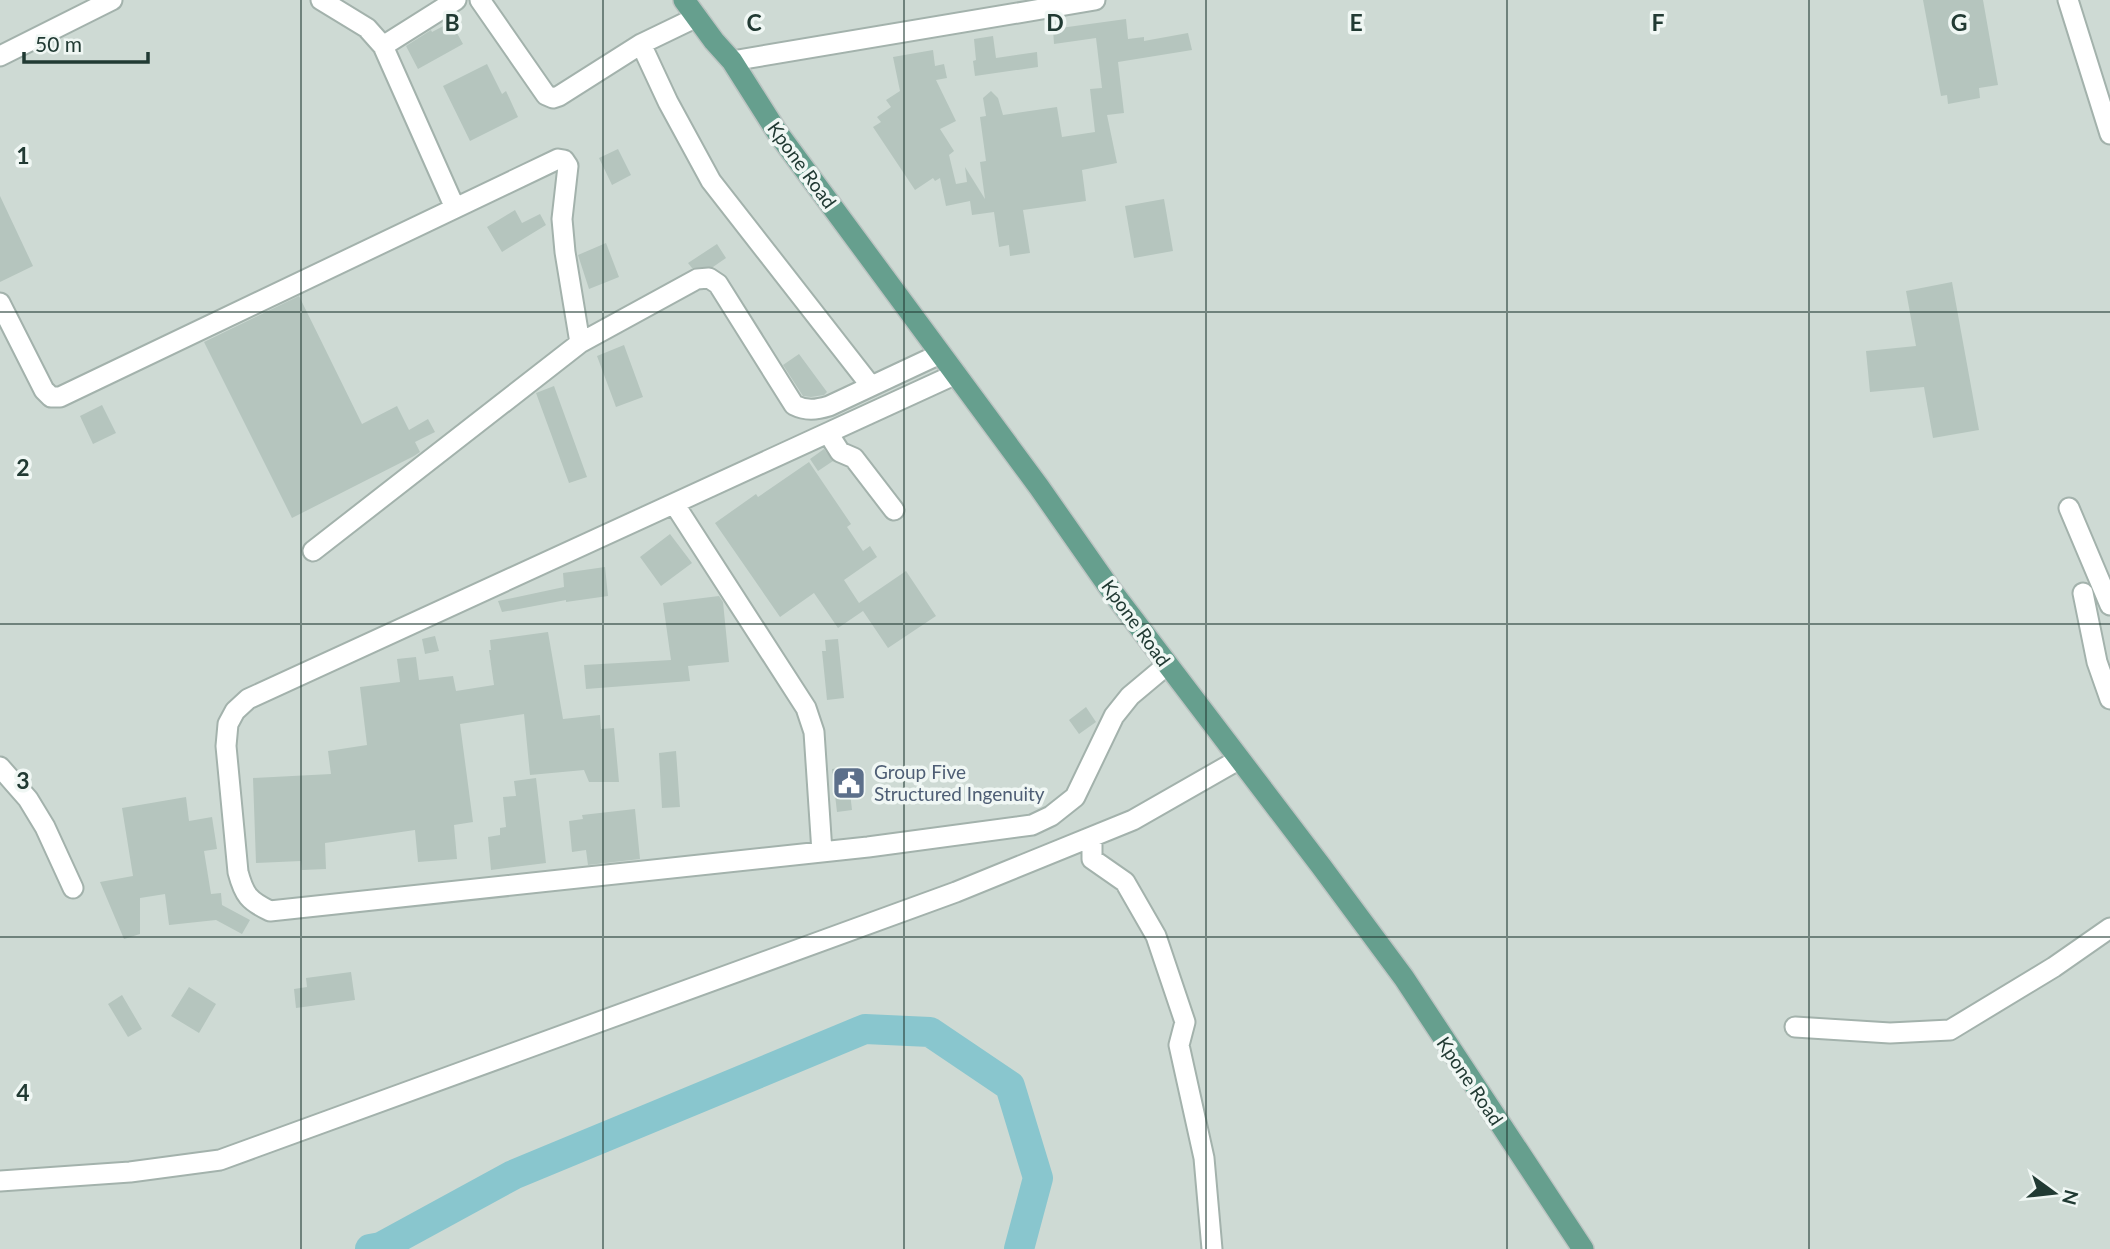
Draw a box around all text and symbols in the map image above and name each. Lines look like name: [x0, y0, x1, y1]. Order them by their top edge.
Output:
text: B: [444, 8, 460, 36]
text: C: [746, 8, 762, 36]
text: D: [1046, 8, 1064, 36]
text: E: [1349, 8, 1363, 36]
text: F: [1651, 8, 1665, 36]
text: G: [1951, 8, 1967, 36]
scale bar: [24, 21, 149, 65]
text: 50 m: [35, 31, 82, 56]
street label: Kpone Road: [763, 117, 842, 213]
text: 1: [16, 141, 30, 169]
text: 2: [16, 453, 30, 481]
street label: Kpone Road: [1097, 575, 1176, 671]
place label: Group Five Structured Ingenuity: [874, 760, 1045, 805]
public building icon: Group Five Structured Ingenuity: [830, 764, 868, 802]
text: 3: [16, 766, 30, 794]
street label: Kpone Road: [1432, 1032, 1508, 1129]
text: 4: [16, 1078, 30, 1106]
north arrow: [2019, 1158, 2089, 1228]
text: N: [2058, 1187, 2084, 1208]

